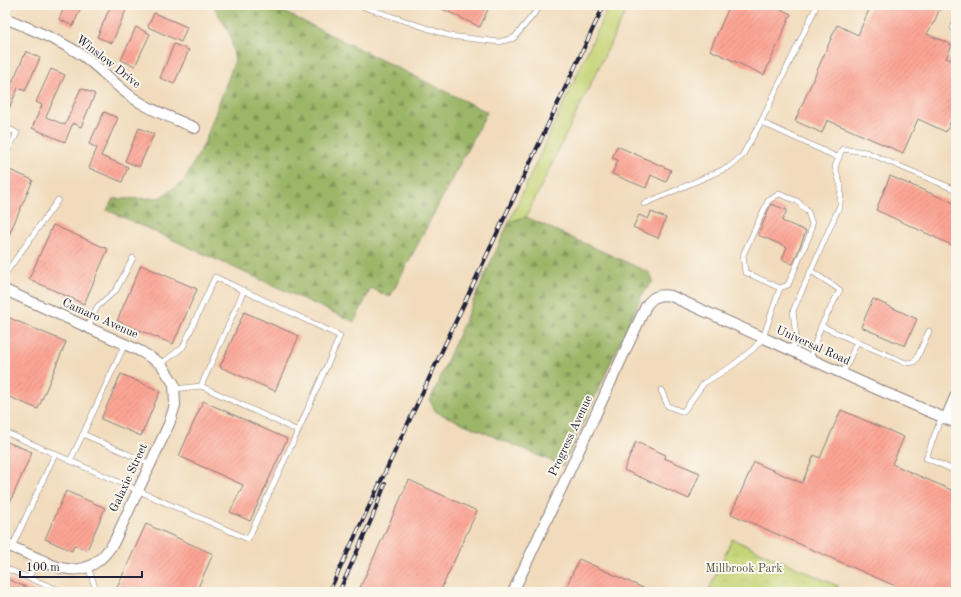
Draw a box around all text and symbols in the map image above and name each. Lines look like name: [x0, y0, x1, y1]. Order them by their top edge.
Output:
street label: Winslow Drive: [74, 33, 143, 91]
street label: Camaro Avenue: [60, 297, 140, 341]
street label: Universal Road: [774, 324, 852, 368]
street label: Progress Avenue: [547, 393, 595, 478]
street label: Galaxie Street: [108, 442, 150, 514]
scale bar: [20, 553, 142, 579]
text: 100 m: [26, 562, 60, 574]
park label: Millbrook Park: [705, 563, 783, 575]

